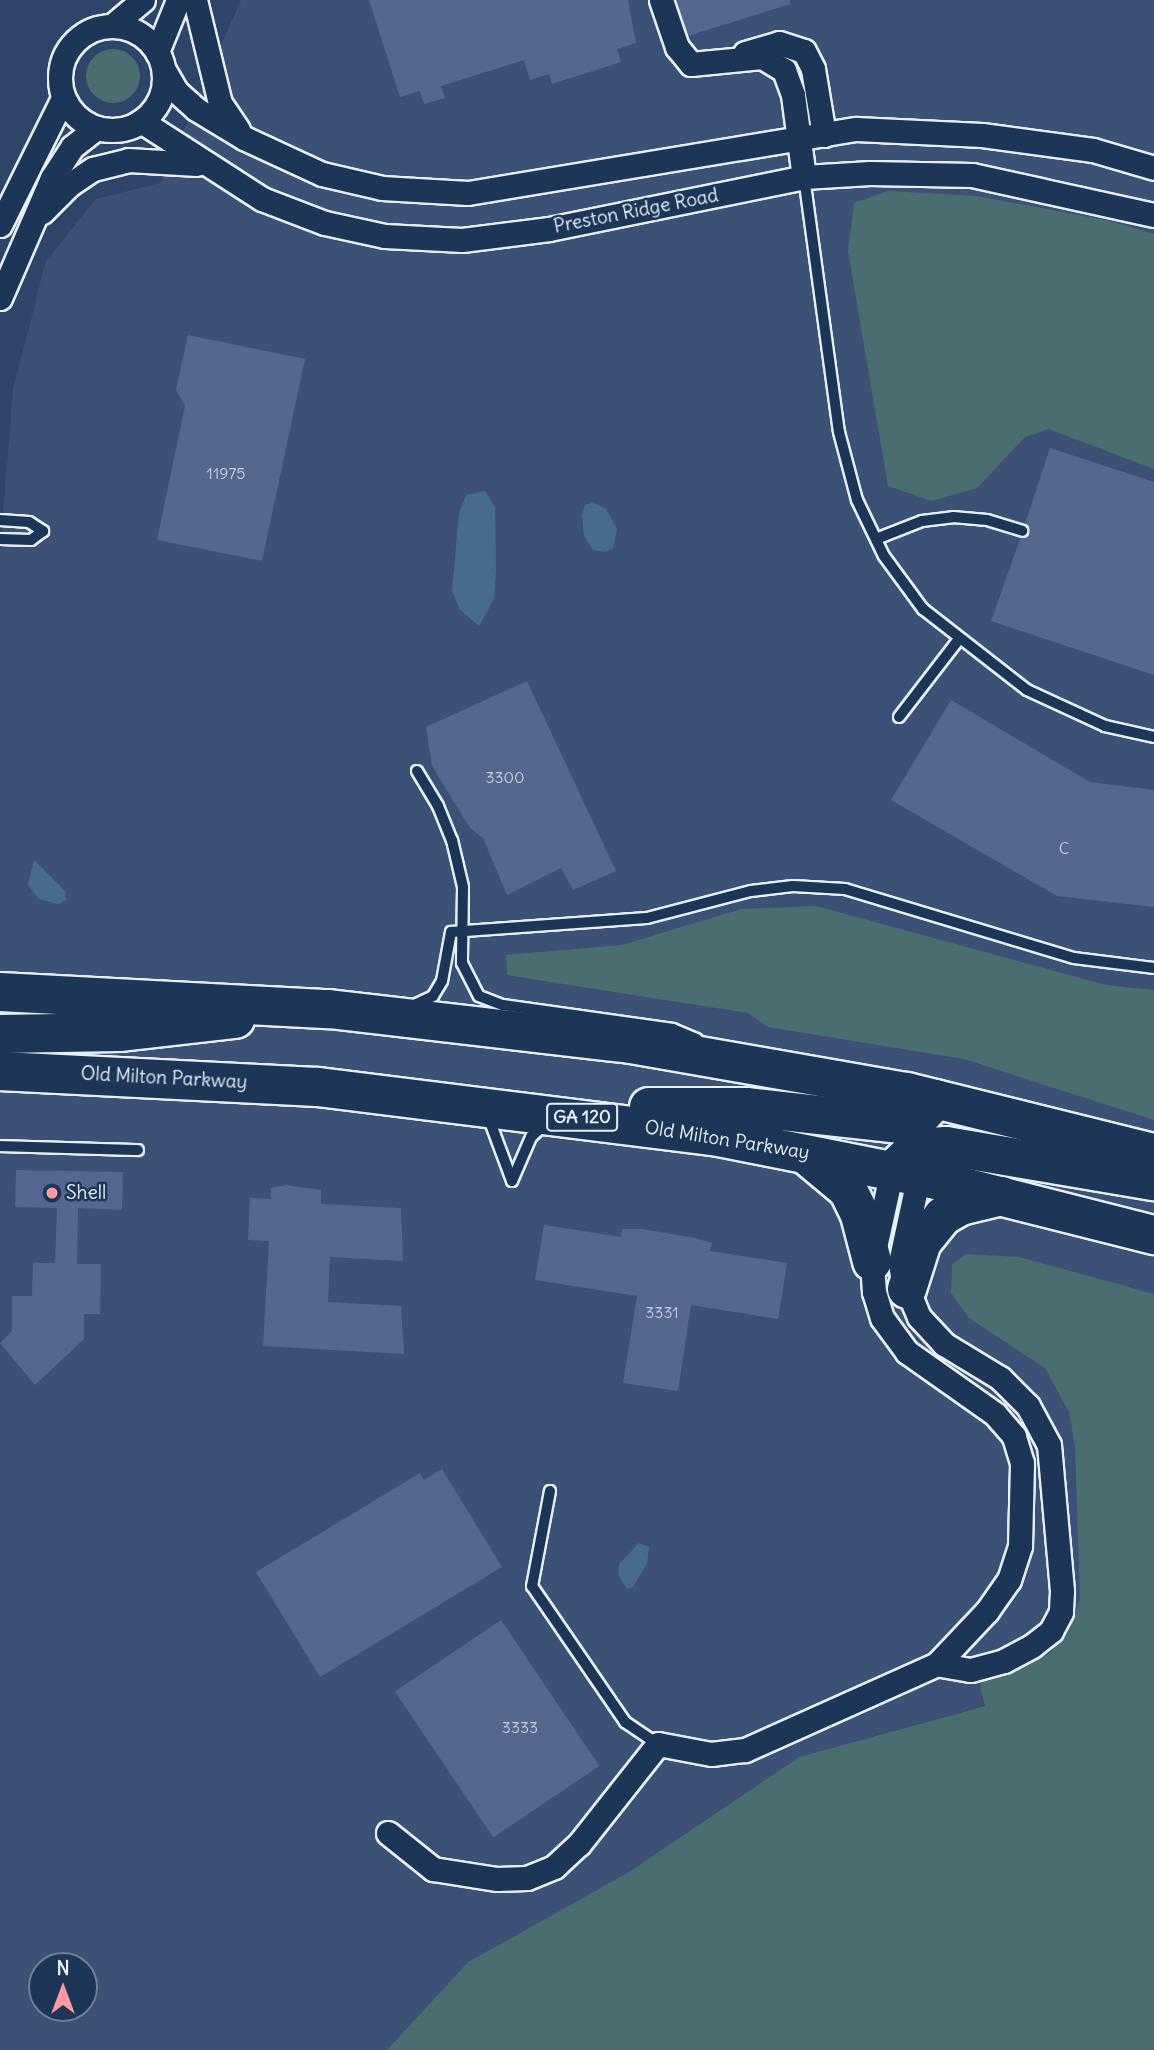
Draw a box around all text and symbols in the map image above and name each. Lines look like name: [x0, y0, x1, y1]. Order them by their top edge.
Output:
street label: Preston Ridge Road: [552, 184, 720, 238]
house number: 11975: [207, 463, 245, 483]
house number: 3300: [485, 767, 525, 787]
house number: C: [1059, 838, 1069, 858]
street label: Old Milton Parkway: [80, 1062, 248, 1094]
road number: GA 120: [545, 1102, 619, 1132]
street label: Old Milton Parkway: [643, 1116, 811, 1164]
place label: Shell: [66, 1182, 106, 1204]
marker: Shell: [44, 1185, 60, 1201]
house number: 3331: [645, 1302, 679, 1322]
house number: 3333: [502, 1717, 538, 1737]
north arrow: [28, 1952, 98, 2022]
text: N: [56, 1956, 70, 1980]

